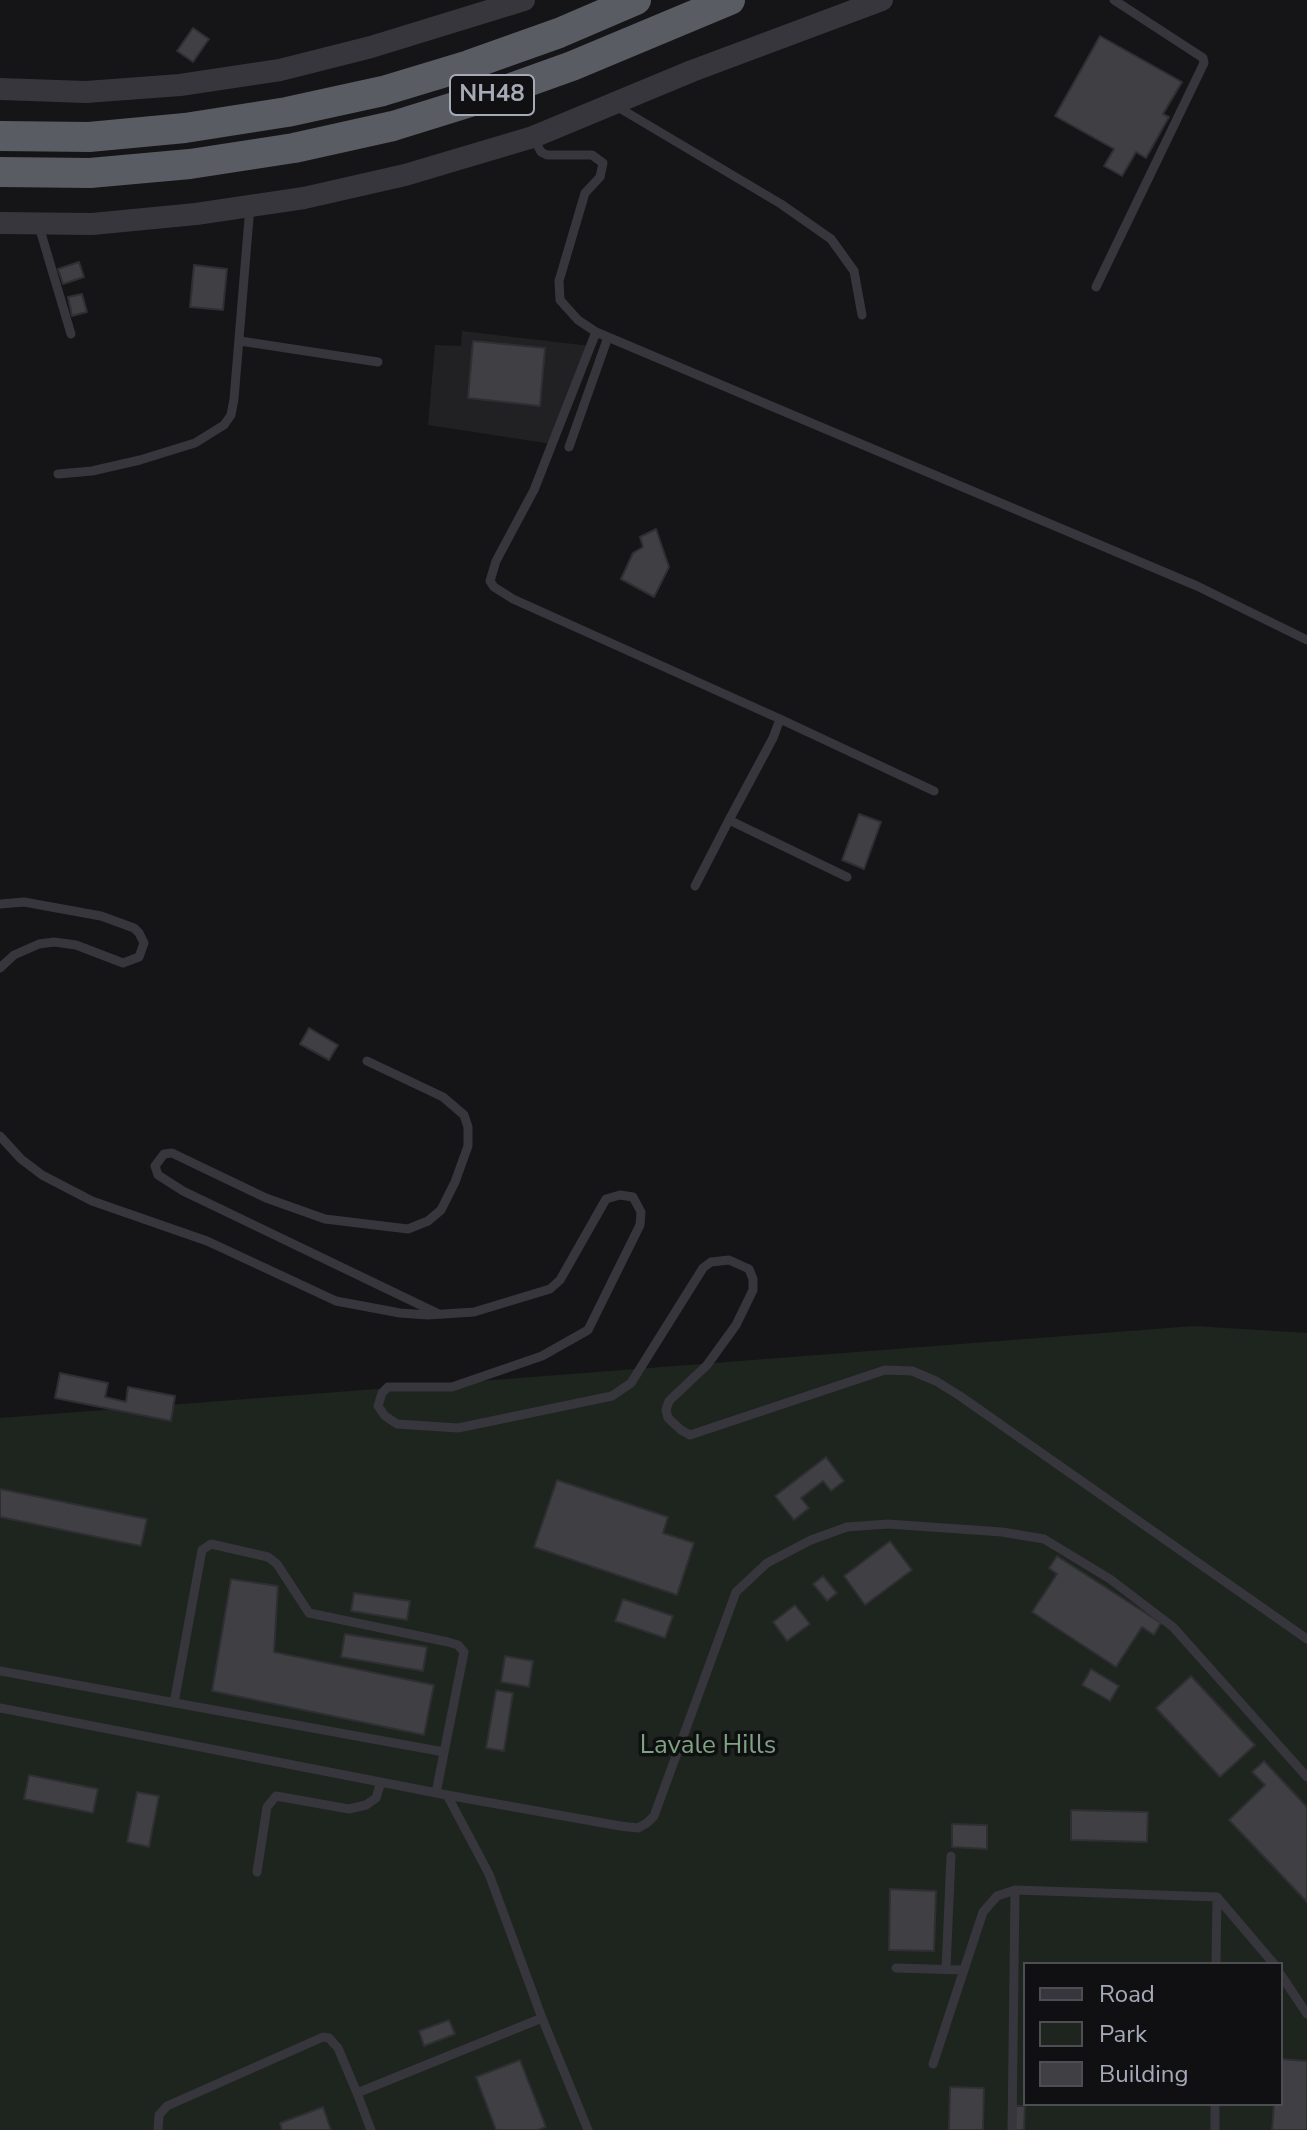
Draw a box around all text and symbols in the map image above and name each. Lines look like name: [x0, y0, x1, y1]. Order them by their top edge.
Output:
road number: NH48: [450, 75, 534, 115]
park label: Lavale Hills: [640, 1731, 776, 1763]
legend: [1023, 1962, 1283, 2106]
text: Road: [1099, 1978, 1155, 2010]
text: Park: [1099, 2018, 1147, 2050]
text: Building: [1099, 2058, 1189, 2090]

